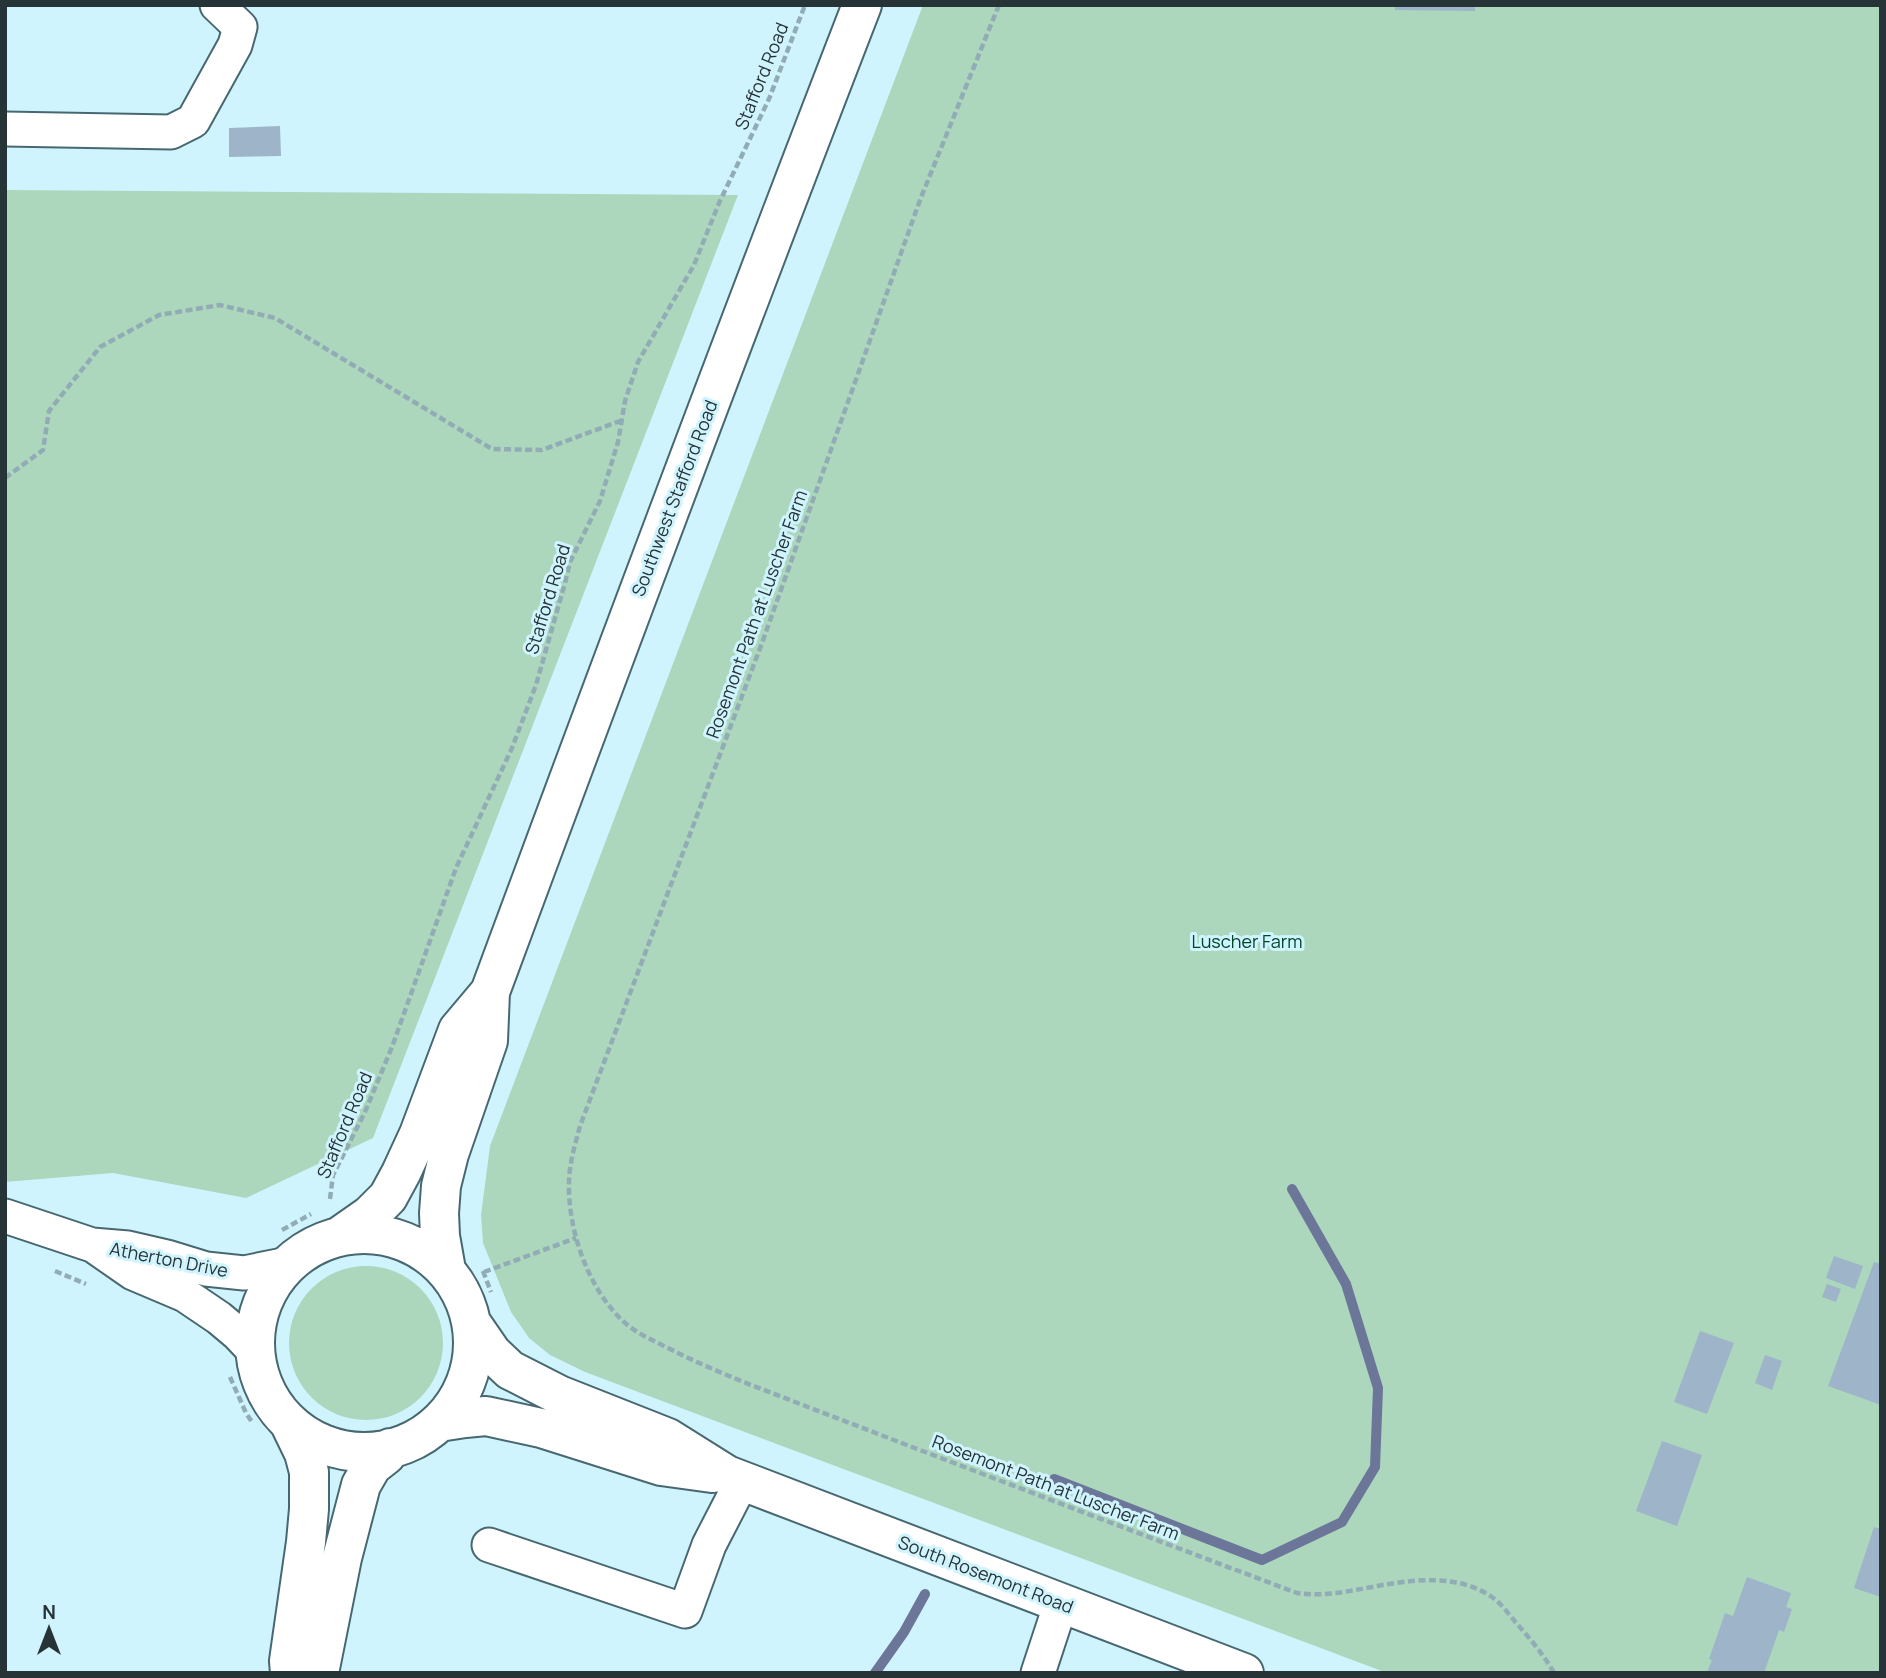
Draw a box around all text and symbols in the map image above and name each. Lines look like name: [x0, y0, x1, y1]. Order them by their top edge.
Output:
street label: Stafford Road: [729, 19, 793, 133]
street label: Southwest Stafford Road: [625, 396, 723, 600]
street label: Rosemont Path at Luscher Farm: [700, 486, 812, 742]
street label: Stafford Road: [519, 541, 575, 657]
park label: Luscher Farm: [1191, 929, 1303, 953]
street label: Stafford Road: [311, 1068, 377, 1182]
street label: Atherton Drive: [108, 1236, 230, 1282]
street label: Rosemont Path at Luscher Farm: [929, 1429, 1183, 1545]
street label: South Rosemont Road: [895, 1530, 1077, 1618]
north arrow: [14, 1594, 84, 1664]
text: N: [42, 1599, 56, 1625]

